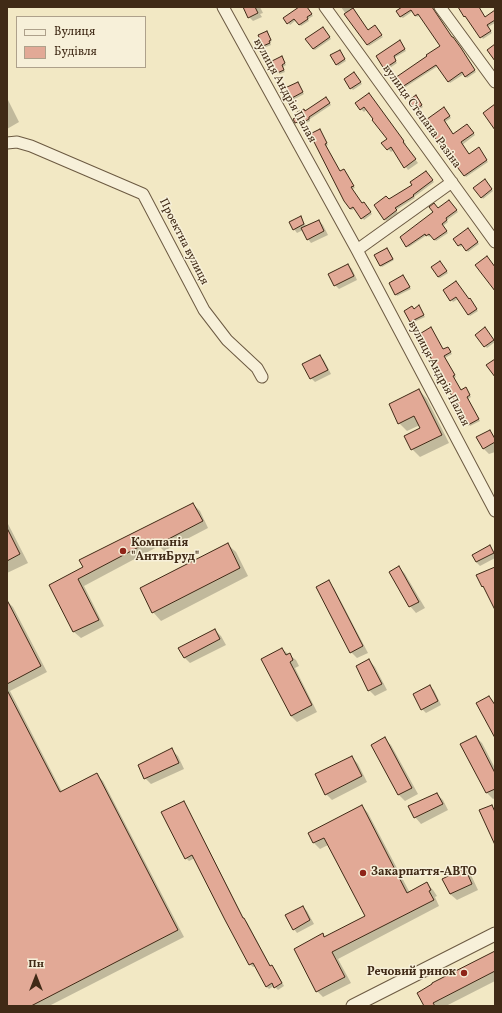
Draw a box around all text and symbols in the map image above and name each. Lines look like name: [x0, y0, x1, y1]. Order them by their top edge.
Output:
legend: [16, 16, 146, 68]
text: Вулиця: [54, 24, 95, 40]
street label: вулиця Андрія Палая: [249, 36, 319, 146]
text: Будівля: [54, 44, 97, 60]
street label: вулиця Степана Разіна: [379, 62, 463, 172]
street label: Проектна вулиця: [155, 196, 211, 288]
street label: вулиця Андрія Палая: [404, 319, 472, 429]
place label: Компанія "АнтиБруд": [131, 537, 199, 565]
marker: Компанія "АнтиБруд": [118, 546, 128, 556]
place label: Закарпаття-АВТО: [371, 866, 477, 880]
marker: Закарпаття-АВТО: [358, 868, 368, 878]
north arrow: [16, 957, 56, 997]
text: Пн: [28, 957, 44, 972]
place label: Речовий ринок: [367, 966, 456, 980]
marker: Речовий ринок: [459, 968, 469, 978]

